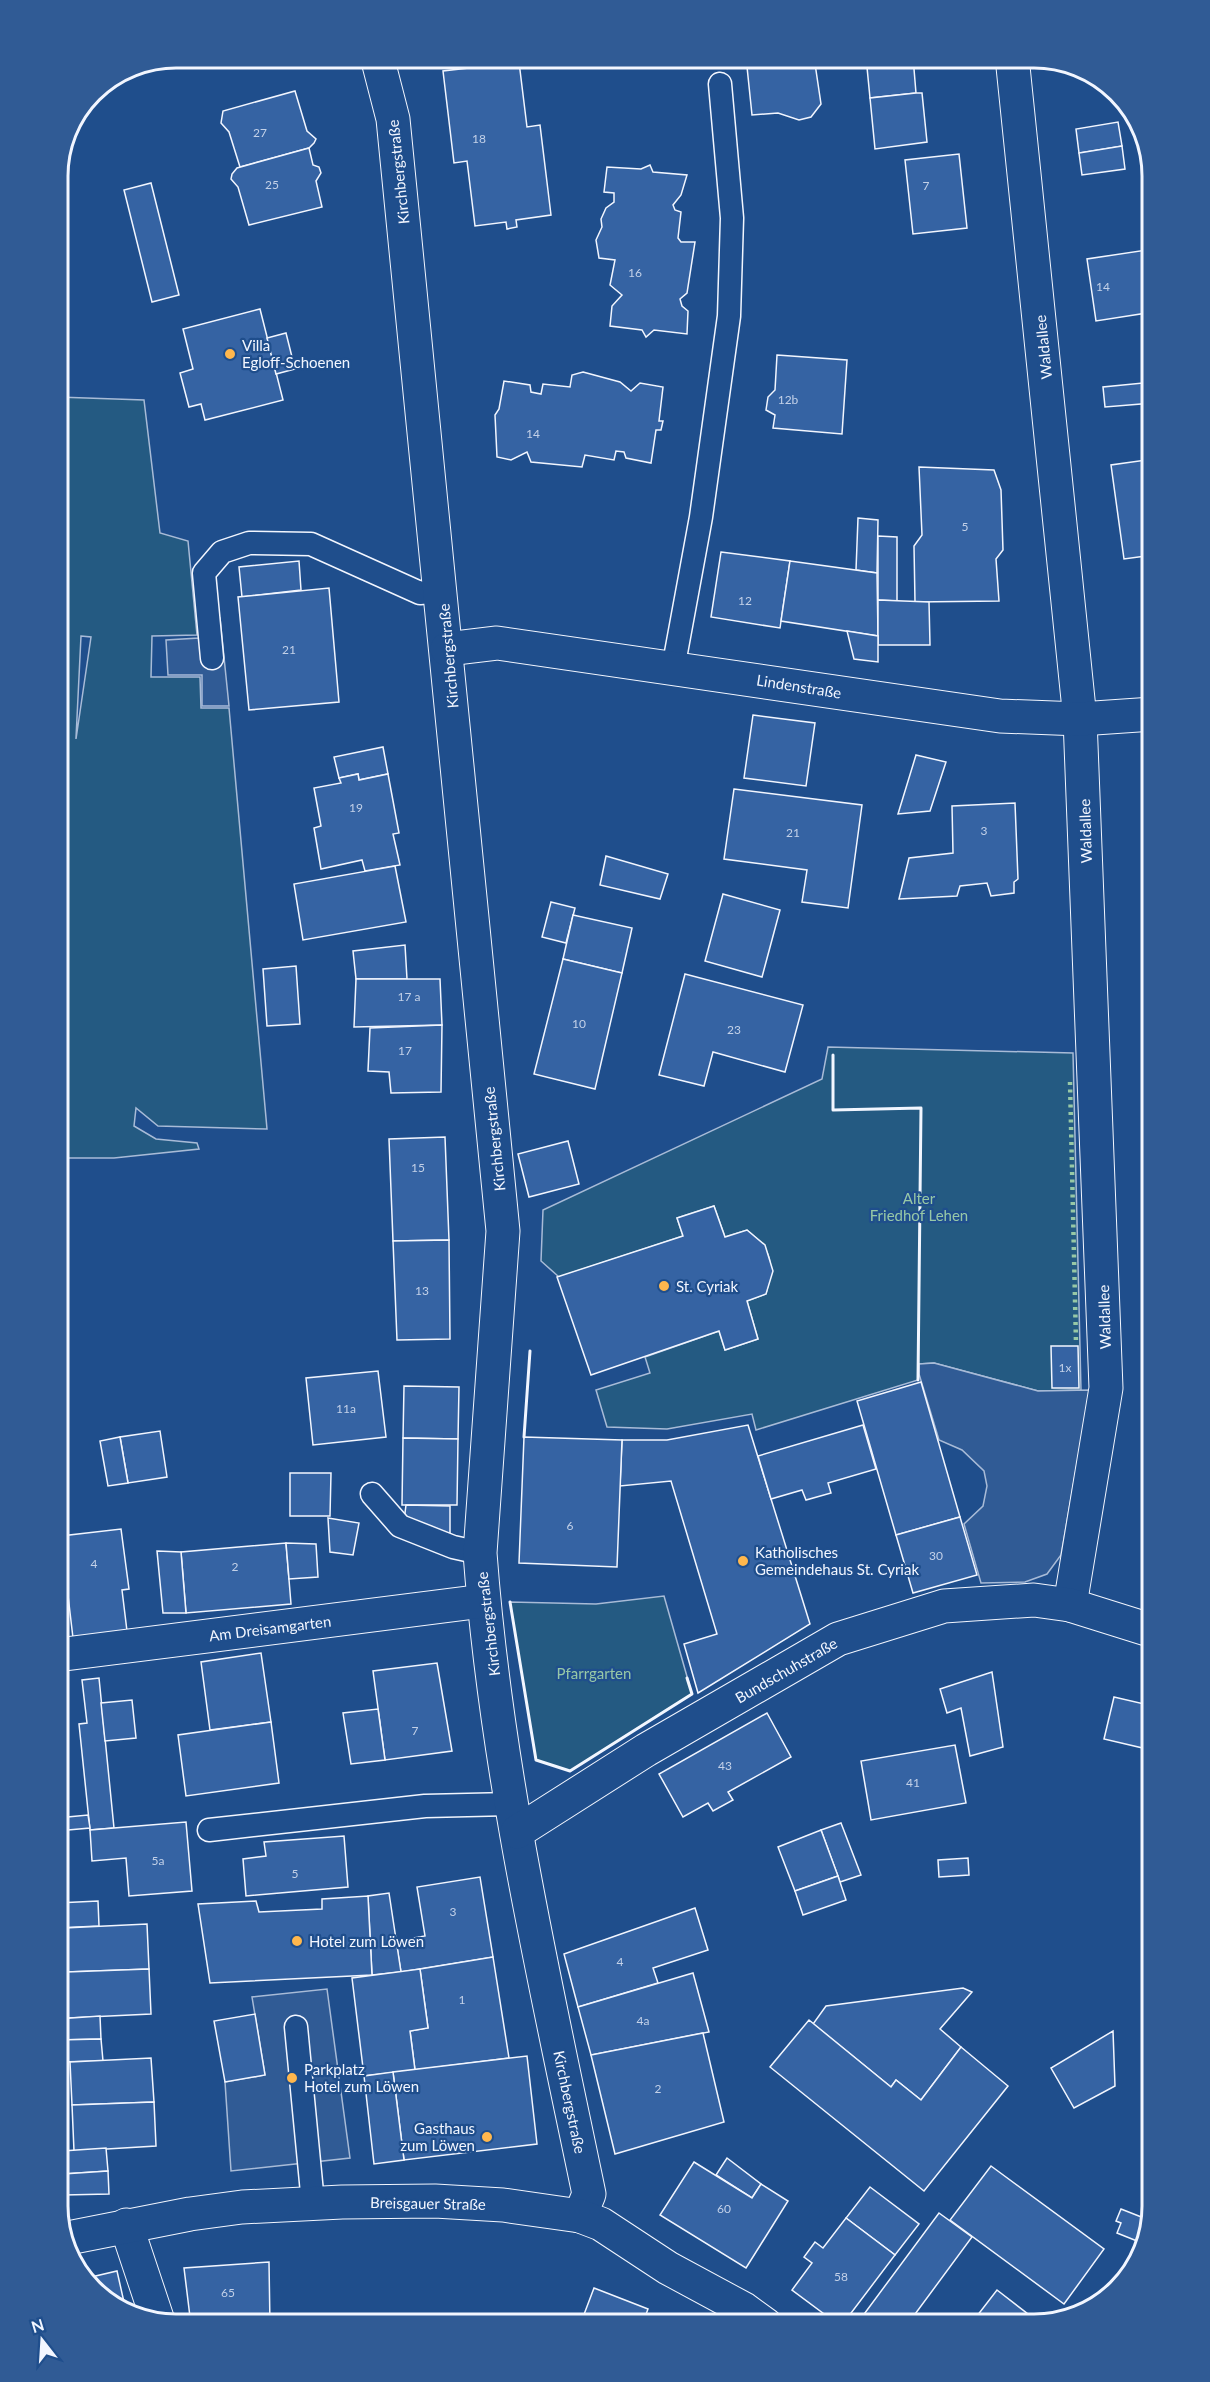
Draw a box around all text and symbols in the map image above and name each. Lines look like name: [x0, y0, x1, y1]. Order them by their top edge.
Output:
street label: Kirchbergstraße: [384, 119, 412, 225]
house number: 27: [253, 125, 267, 140]
house number: 18: [472, 131, 486, 146]
house number: 25: [265, 177, 279, 192]
house number: 7: [923, 178, 930, 193]
house number: 16: [628, 265, 642, 280]
house number: 14: [1096, 279, 1110, 294]
street label: Waldallee: [1031, 314, 1055, 380]
place label: Villa Egloff-Schoenen: [242, 336, 350, 371]
marker: Villa Egloff-Schoenen: [223, 347, 237, 361]
house number: 12b: [778, 392, 799, 407]
house number: 14: [526, 426, 540, 441]
house number: 5: [962, 519, 969, 534]
house number: 12: [738, 593, 752, 608]
street label: Kirchbergstraße: [434, 603, 462, 709]
house number: 21: [282, 642, 296, 657]
street label: Lindenstraße: [755, 670, 843, 702]
street label: Waldallee: [1075, 798, 1095, 864]
house number: 19: [349, 800, 363, 815]
house number: 3: [981, 823, 988, 838]
house number: 21: [786, 825, 800, 840]
house number: 17 a: [398, 989, 421, 1004]
house number: 10: [572, 1016, 586, 1031]
house number: 23: [727, 1022, 741, 1037]
house number: 17: [398, 1043, 412, 1058]
street label: Kirchbergstraße: [480, 1086, 508, 1192]
house number: 15: [411, 1160, 425, 1175]
park label: Alter Friedhof Lehen: [870, 1189, 968, 1224]
place label: St. Cyriak: [676, 1277, 739, 1295]
marker: St. Cyriak: [657, 1279, 671, 1293]
house number: 13: [415, 1283, 429, 1298]
street label: Waldallee: [1094, 1284, 1114, 1350]
house number: 1x: [1059, 1360, 1071, 1375]
house number: 11a: [336, 1401, 356, 1416]
house number: 6: [567, 1518, 574, 1533]
place label: Katholisches Gemeindehaus St. Cyriak: [755, 1543, 919, 1578]
house number: 30: [929, 1548, 943, 1563]
marker: Katholisches Gemeindehaus St. Cyriak: [736, 1554, 750, 1568]
house number: 4: [91, 1556, 98, 1571]
house number: 2: [232, 1559, 239, 1574]
street label: Kirchbergstraße: [473, 1571, 503, 1677]
street label: Am Dreisamgarten: [208, 1612, 332, 1644]
street label: Bundschuhstraße: [732, 1633, 840, 1706]
park label: Pfarrgarten: [557, 1664, 631, 1682]
house number: 7: [412, 1723, 419, 1738]
house number: 43: [718, 1758, 732, 1773]
house number: 41: [906, 1775, 920, 1790]
house number: 5a: [152, 1853, 164, 1868]
house number: 5: [292, 1866, 299, 1881]
house number: 3: [450, 1904, 457, 1919]
place label: Hotel zum Löwen: [309, 1932, 424, 1950]
marker: Hotel zum Löwen: [290, 1934, 304, 1948]
house number: 4: [617, 1954, 624, 1969]
house number: 1: [459, 1992, 466, 2007]
house number: 4a: [637, 2013, 649, 2028]
street label: Kirchbergstraße: [550, 2049, 590, 2155]
place label: Parkplatz Hotel zum Löwen: [304, 2060, 419, 2095]
marker: Parkplatz Hotel zum Löwen: [285, 2071, 299, 2085]
house number: 2: [655, 2081, 662, 2096]
place label: Gasthaus zum Löwen: [400, 2119, 475, 2154]
marker: Gasthaus zum Löwen: [480, 2130, 494, 2144]
street label: Breisgauer Straße: [370, 2193, 486, 2213]
house number: 60: [717, 2201, 731, 2216]
house number: 58: [834, 2269, 848, 2284]
house number: 65: [221, 2285, 235, 2300]
north arrow: [12, 2310, 72, 2370]
text: N: [29, 2314, 46, 2336]

